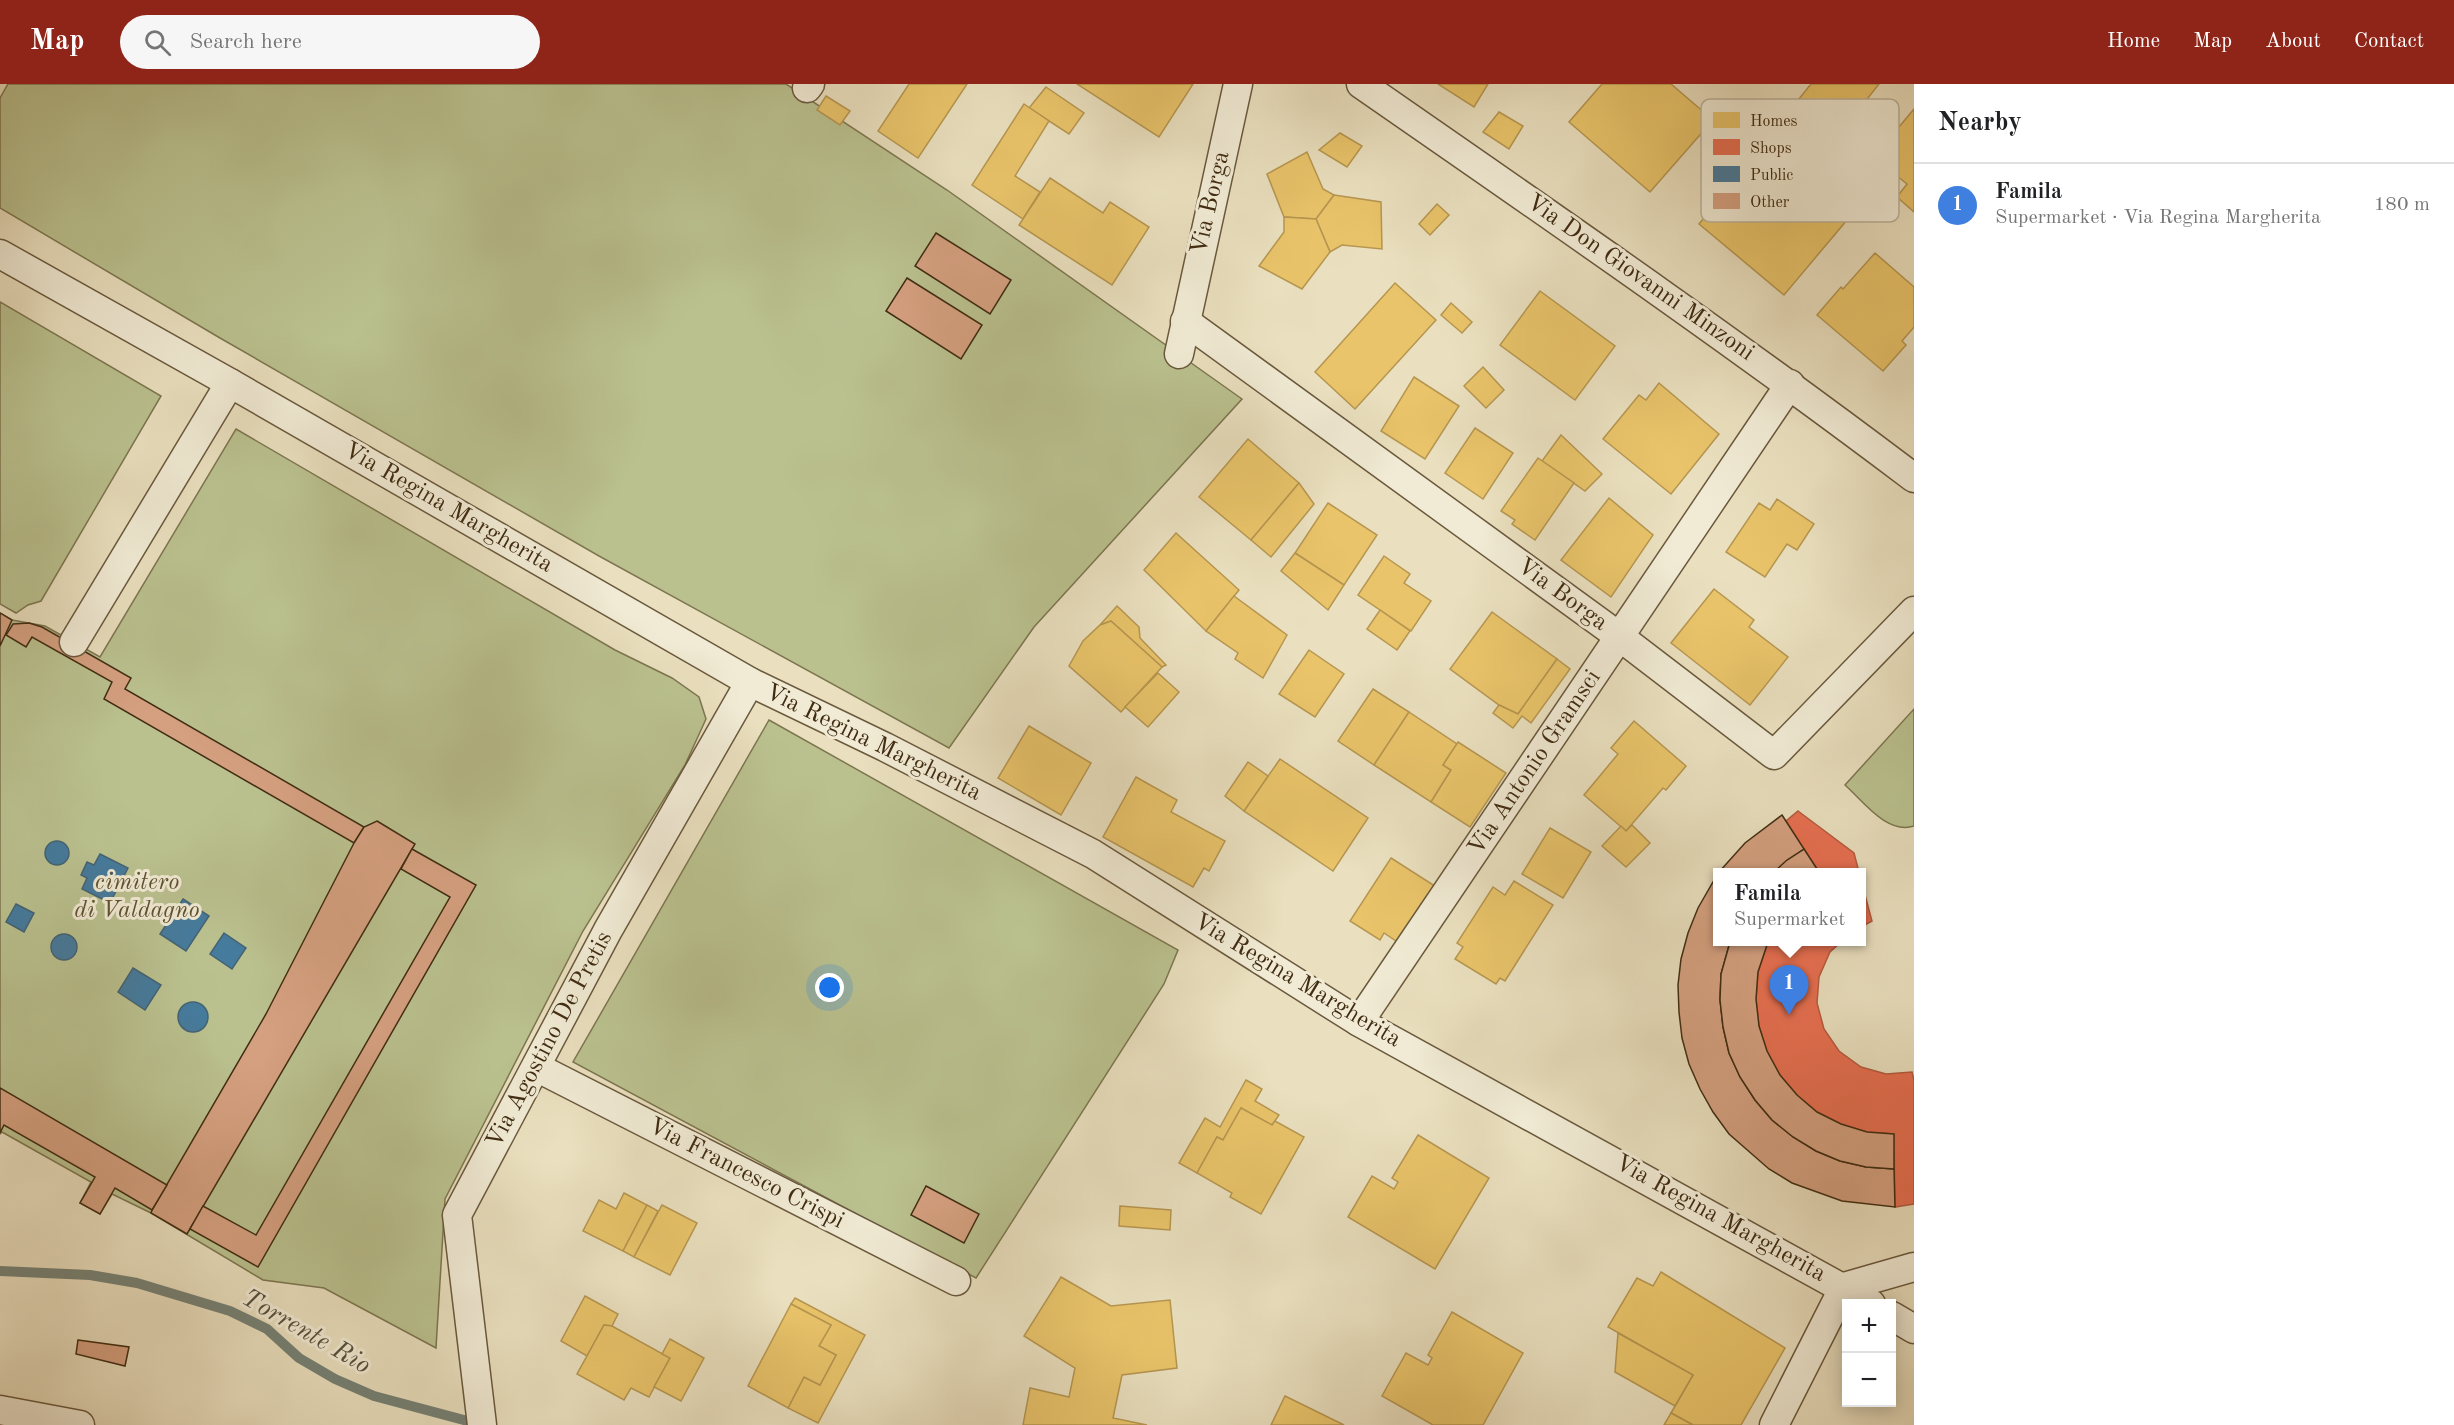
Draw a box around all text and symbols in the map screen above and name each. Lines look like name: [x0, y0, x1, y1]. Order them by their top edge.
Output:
search box: [120, 15, 540, 69]
icon: search: [141, 26, 174, 59]
text: Map: [30, 28, 84, 56]
text: Search here: [189, 31, 302, 53]
text: Home: [2107, 31, 2160, 52]
text: Map: [2193, 31, 2232, 52]
text: About: [2265, 31, 2321, 52]
text: Contact: [2354, 31, 2424, 52]
legend: [1701, 99, 1899, 222]
text: Nearby: [1938, 110, 2022, 136]
text: Homes: [1750, 114, 1798, 130]
text: Shops: [1750, 141, 1792, 157]
street label: Via Borga: [1187, 149, 1235, 257]
text: Public: [1750, 168, 1793, 184]
text: Famila: [1995, 181, 2062, 203]
street label: Via Don Giovanni Minzoni: [1522, 190, 1758, 366]
text: Other: [1750, 195, 1790, 211]
text: 1: [1952, 195, 1963, 215]
text: 180 m: [2374, 195, 2430, 215]
text: Supermarket · Via Regina Margherita: [1995, 208, 2321, 228]
street label: Via Regina Margherita: [339, 438, 557, 578]
street label: Via Borga: [1512, 554, 1612, 636]
street label: Via Antonio Gramsci: [1464, 666, 1606, 860]
street label: Via Regina Margherita: [761, 680, 985, 806]
popup: [1713, 868, 1866, 946]
park label: cimitero di Valdagno: [74, 871, 200, 923]
text: Famila: [1734, 883, 1801, 905]
street label: Via Regina Margherita: [1189, 910, 1405, 1052]
text: Supermarket: [1734, 910, 1845, 930]
street label: Via Agostino De Pretis: [483, 928, 617, 1152]
pin: 1: [1770, 966, 1808, 1015]
your location: [815, 973, 844, 1002]
street label: Via Francesco Crispi: [644, 1114, 848, 1234]
street label: Via Regina Margherita: [1610, 1151, 1830, 1287]
water label: Torrente Rio: [237, 1285, 375, 1379]
map controls: [1842, 1299, 1896, 1407]
button: +: [1842, 1299, 1896, 1353]
button: −: [1842, 1353, 1896, 1407]

